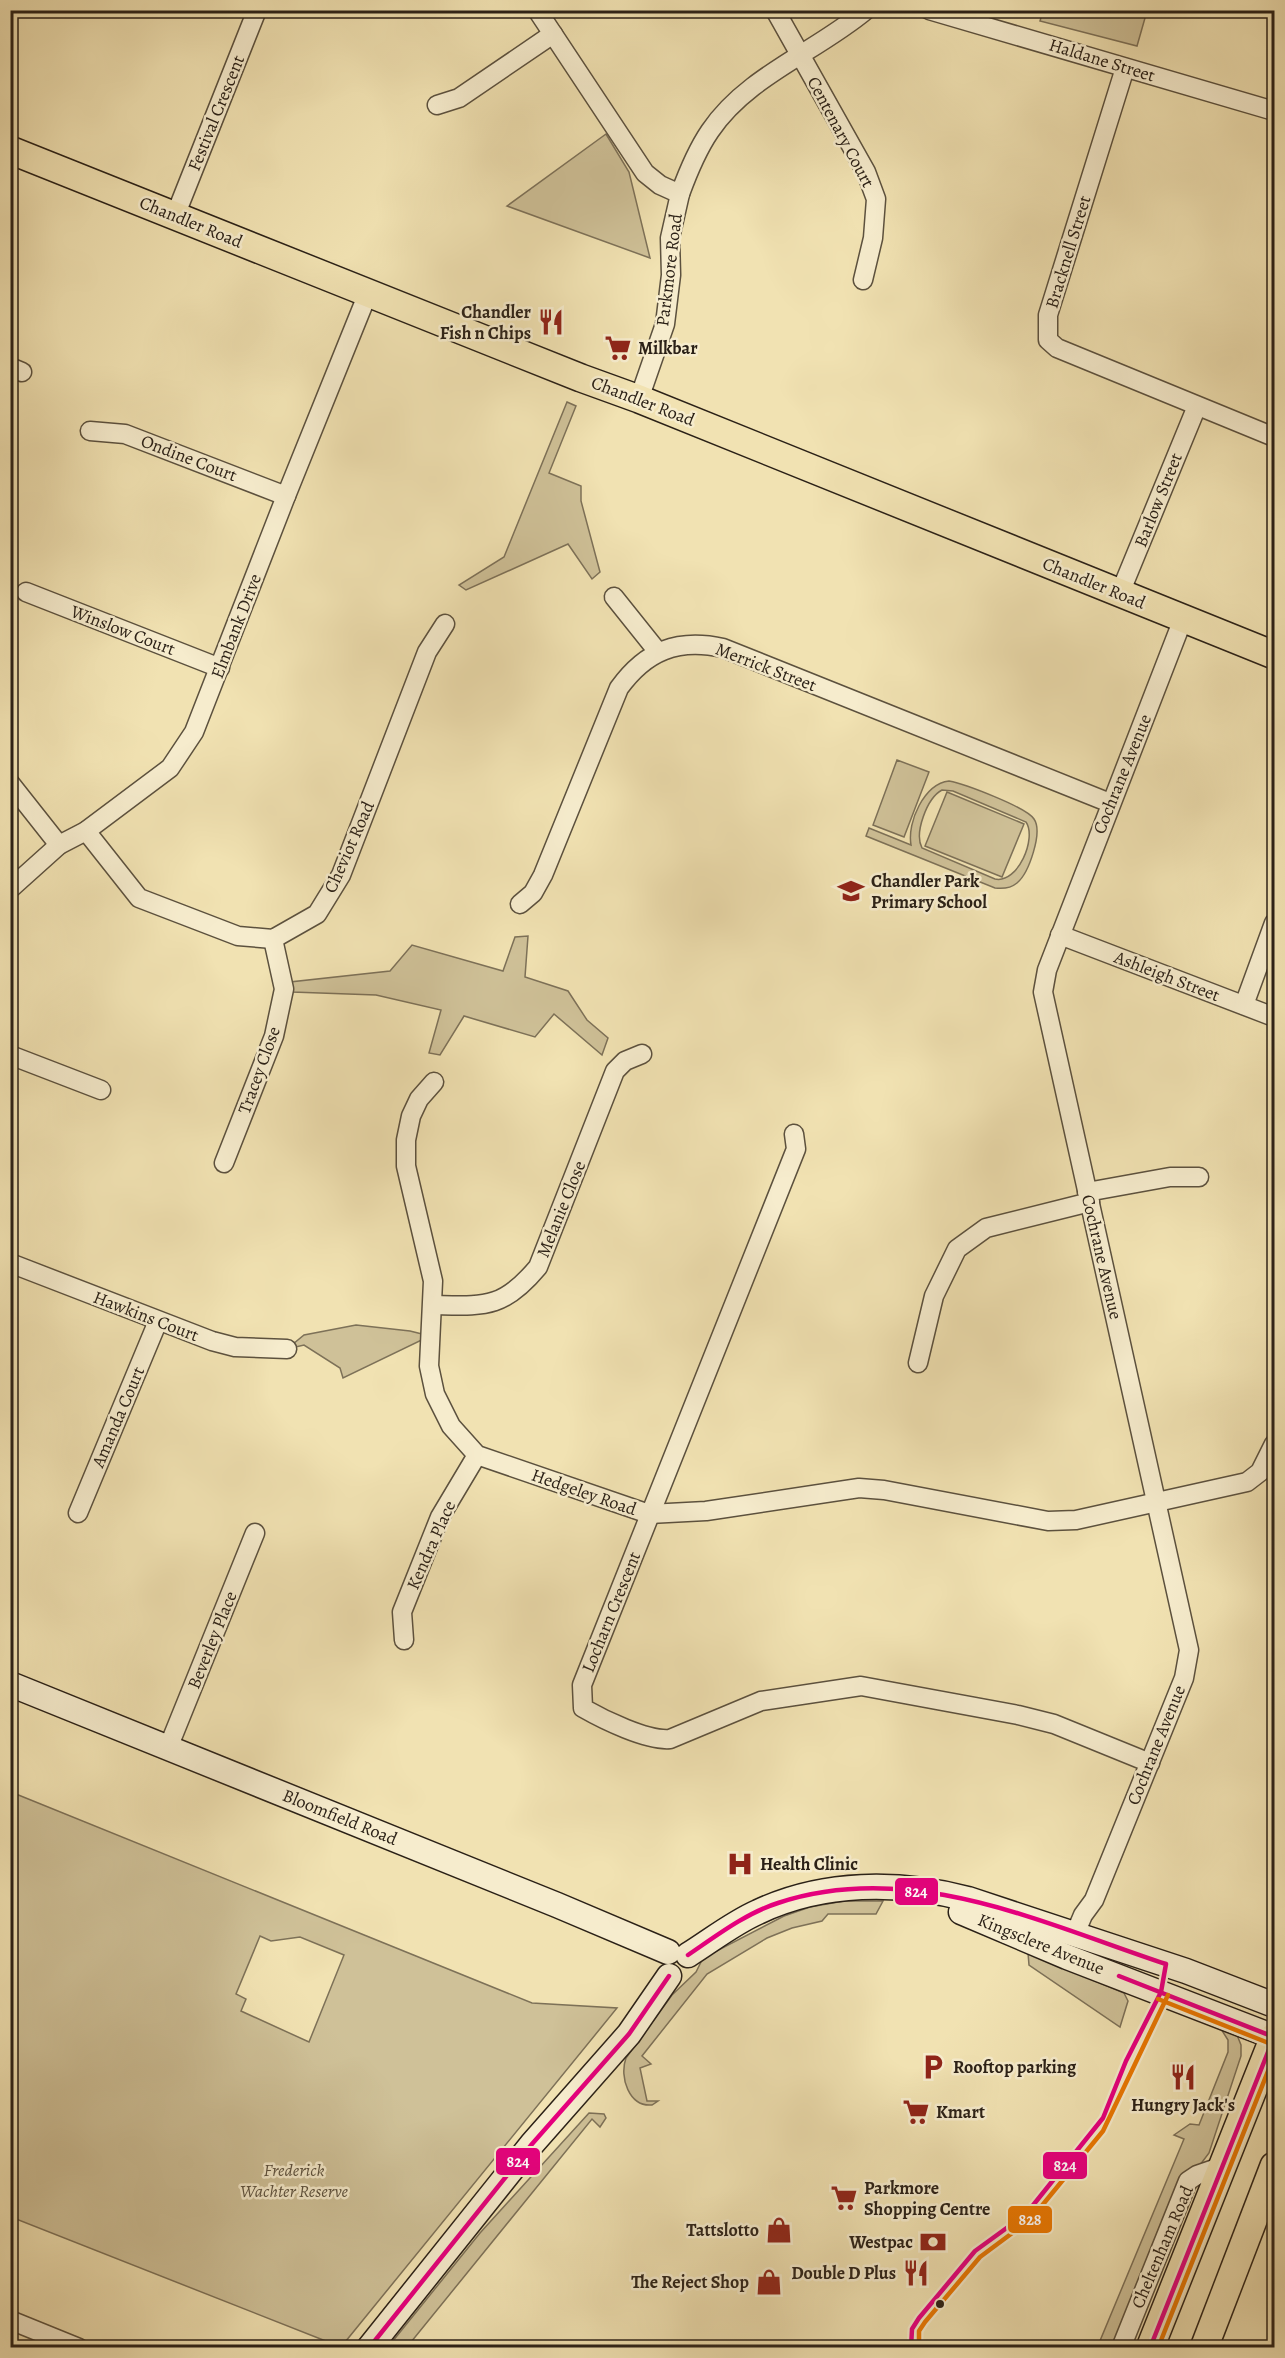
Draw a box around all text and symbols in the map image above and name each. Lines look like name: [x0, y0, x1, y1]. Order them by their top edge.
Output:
street label: Haldane Street: [1046, 32, 1158, 88]
street label: Festival Crescent: [182, 51, 250, 174]
street label: Centenary Court: [802, 72, 880, 192]
street label: Chandler Road: [136, 190, 246, 254]
street label: Bracknell Street: [1039, 193, 1097, 311]
street label: Parkmore Road: [650, 212, 688, 328]
place label: Chandler Fish n Chips: [440, 300, 532, 345]
restaurant icon: Chandler Fish n Chips: [536, 307, 566, 337]
supermarket icon: Milkbar: [603, 333, 633, 363]
place label: Milkbar: [638, 336, 698, 360]
street label: Chandler Road: [588, 370, 699, 432]
street label: Ondine Court: [138, 429, 240, 487]
street label: Barlow Street: [1128, 449, 1188, 551]
street label: Chandler Road: [1039, 551, 1149, 615]
street label: Elmbank Drive: [205, 570, 267, 682]
street label: Winslow Court: [66, 599, 179, 661]
street label: Merrick Street: [712, 637, 820, 697]
street label: Cochrane Avenue: [1087, 710, 1157, 838]
street label: Cheviot Road: [318, 797, 380, 897]
place label: Chandler Park Primary School: [871, 869, 987, 914]
school or university icon: Chandler Park Primary School: [836, 876, 866, 906]
street label: Ashleigh Street: [1110, 944, 1223, 1007]
street label: Tracey Close: [232, 1023, 286, 1117]
street label: Melanie Close: [531, 1157, 591, 1261]
street label: Cochrane Avenue: [1076, 1192, 1128, 1322]
street label: Hawkins Court: [90, 1285, 202, 1347]
street label: Amanda Court: [86, 1363, 150, 1472]
street label: Hedgeley Road: [528, 1463, 640, 1521]
street label: Kendra Place: [401, 1497, 461, 1593]
street label: Locharn Crescent: [576, 1548, 646, 1676]
street label: Beverley Place: [181, 1588, 243, 1692]
street label: Cochrane Avenue: [1121, 1681, 1191, 1809]
street label: Bloomfield Road: [279, 1783, 401, 1851]
hospital icon: Health Clinic: [725, 1849, 755, 1879]
place label: Health Clinic: [760, 1852, 858, 1876]
line badge: 824: [894, 1877, 939, 1906]
text: 824: [905, 1881, 928, 1903]
street label: Kingsclere Avenue: [974, 1908, 1108, 1980]
parking icon: Rooftop parking: [918, 2052, 948, 2082]
place label: Rooftop parking: [953, 2055, 1077, 2079]
restaurant icon: Hungry Jack's: [1168, 2062, 1198, 2092]
place label: Hungry Jack's: [1131, 2093, 1235, 2117]
supermarket icon: Kmart: [901, 2097, 931, 2127]
place label: Kmart: [936, 2100, 985, 2124]
line badge: 824: [495, 2147, 541, 2176]
text: 824: [507, 2151, 530, 2173]
line badge: 824: [1042, 2151, 1088, 2180]
text: 824: [1054, 2155, 1077, 2177]
park label: Frederick Wachter Reserve: [240, 2158, 349, 2203]
place label: Parkmore Shopping Centre: [864, 2176, 990, 2221]
street label: Cheltenham Road: [1125, 2182, 1199, 2312]
supermarket icon: Parkmore Shopping Centre: [829, 2183, 859, 2213]
line badge: 828: [1007, 2205, 1053, 2234]
text: 828: [1018, 2209, 1042, 2231]
shop icon: Tattslotto: [764, 2215, 794, 2245]
place label: Tattslotto: [686, 2218, 759, 2242]
bank icon: Westpac: [918, 2227, 948, 2257]
place label: Westpac: [848, 2230, 913, 2254]
restaurant icon: Double D Plus: [901, 2258, 931, 2288]
place label: Double D Plus: [791, 2261, 896, 2285]
shop icon: The Reject Shop: [754, 2267, 784, 2297]
place label: The Reject Shop: [631, 2270, 749, 2294]
unlabelled marker: [934, 2298, 946, 2310]

